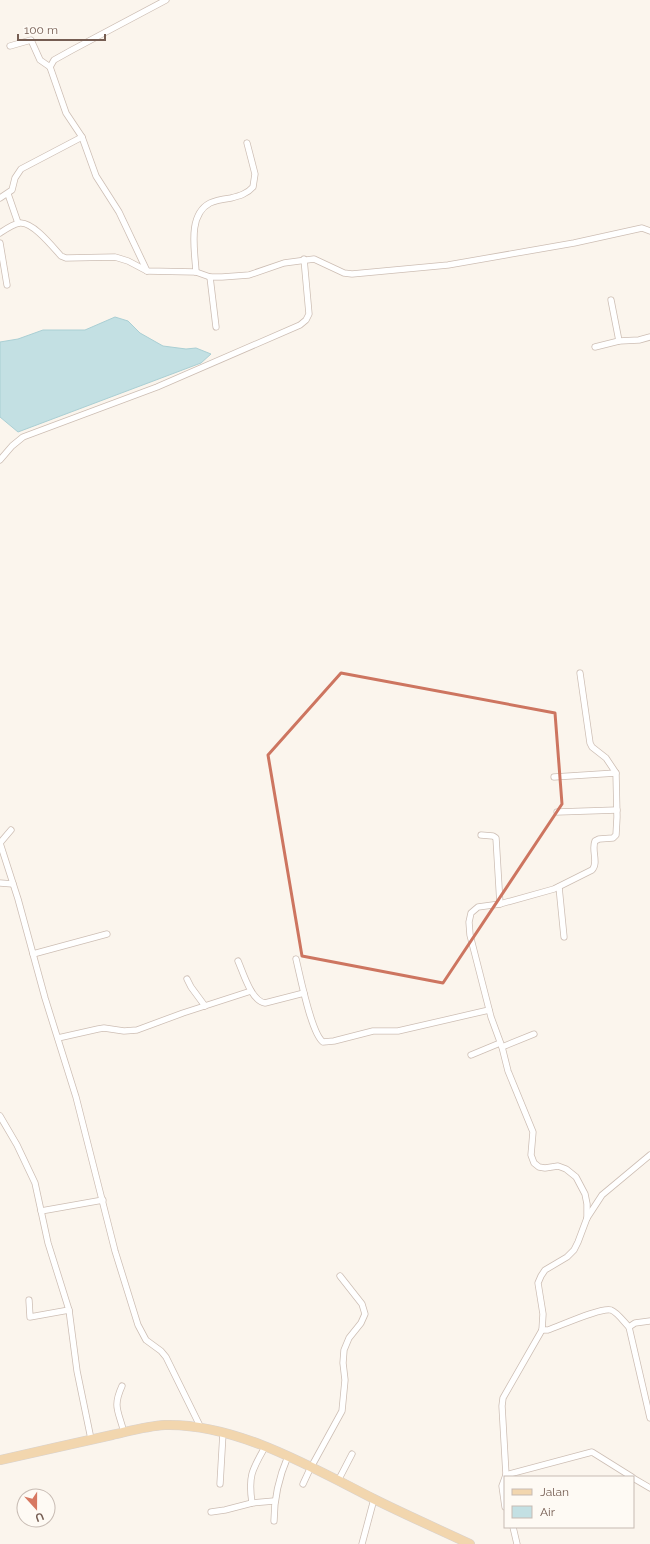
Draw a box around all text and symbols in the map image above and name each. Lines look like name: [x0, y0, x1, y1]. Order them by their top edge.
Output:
scale bar: [18, 16, 105, 42]
text: 100 m: [24, 23, 58, 37]
legend: [504, 1476, 634, 1528]
text: Jalan: [540, 1485, 569, 1499]
north arrow: [16, 1488, 56, 1528]
text: Air: [540, 1505, 556, 1519]
text: U: [33, 1509, 46, 1524]

